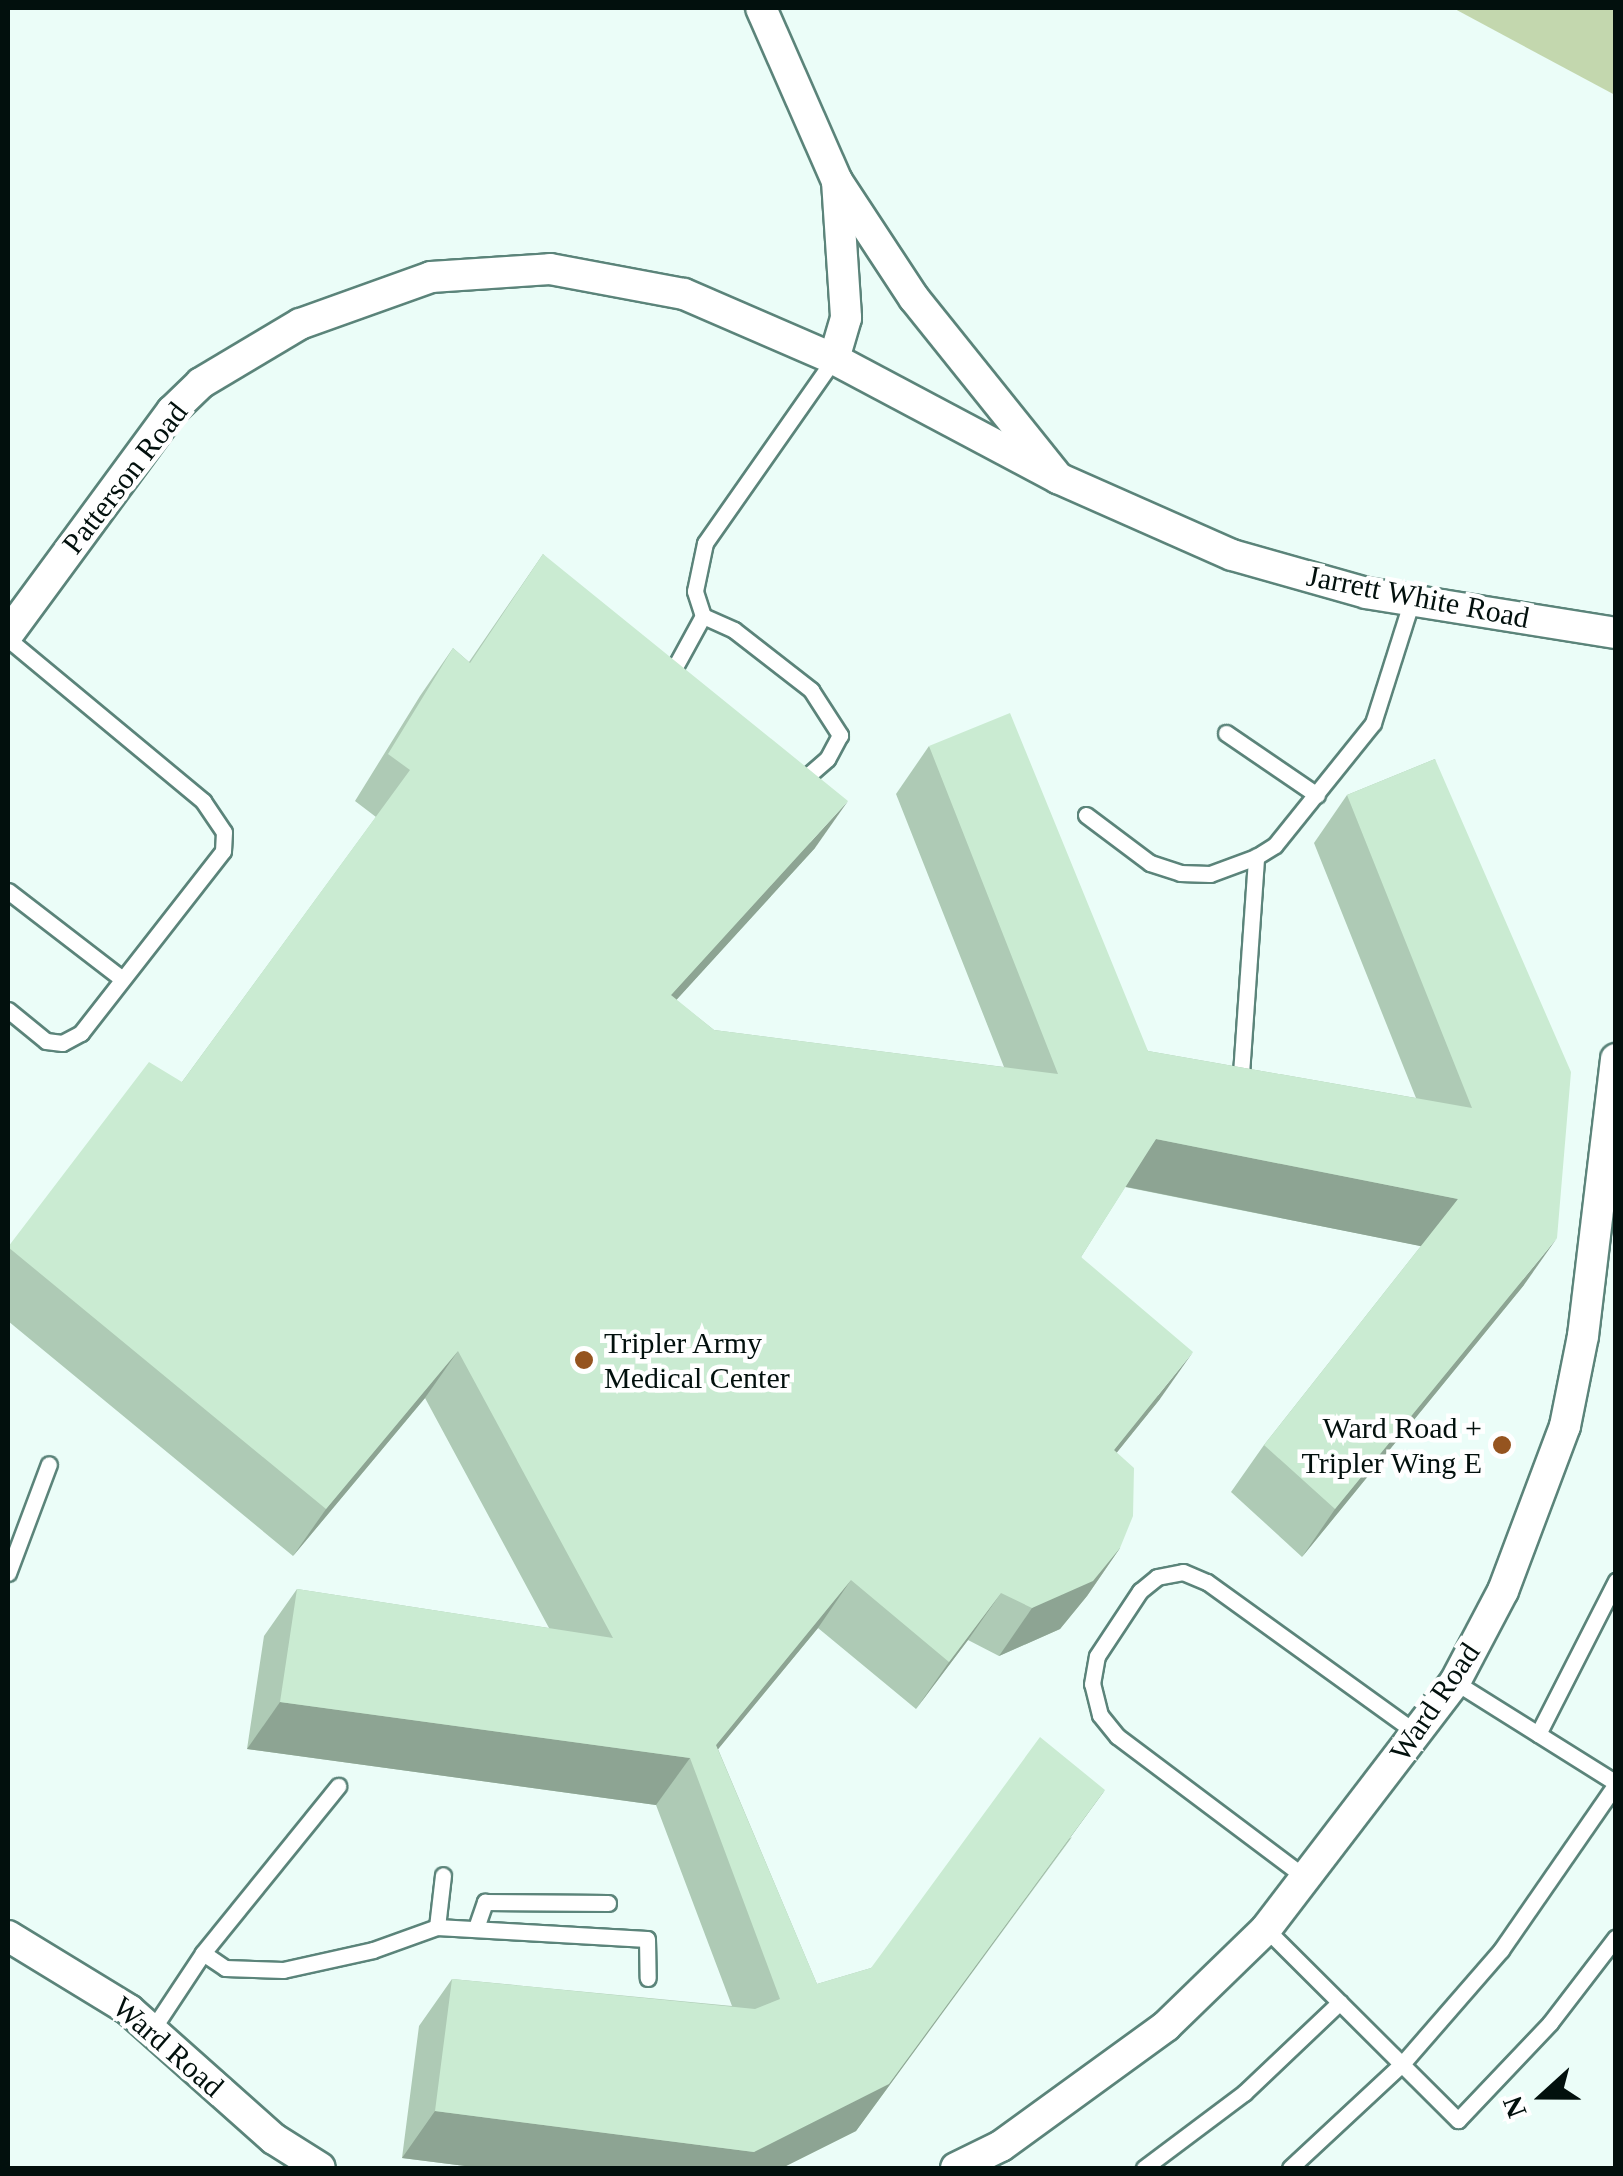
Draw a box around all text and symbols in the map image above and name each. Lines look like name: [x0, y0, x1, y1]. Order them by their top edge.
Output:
street label: Patterson Road: [55, 395, 195, 561]
street label: Jarrett White Road: [1303, 558, 1533, 636]
place label: Tripler Army Medical Center: [604, 1325, 790, 1396]
marker: Tripler Army Medical Center: [573, 1349, 595, 1371]
place label: Ward Road + Tripler Wing E: [1301, 1410, 1482, 1480]
marker: Ward Road + Tripler Wing E: [1491, 1434, 1513, 1456]
street label: Ward Road: [1382, 1636, 1488, 1768]
street label: Ward Road: [105, 1989, 231, 2105]
north arrow: [1493, 2046, 1593, 2146]
text: N: [1496, 2092, 1533, 2122]

